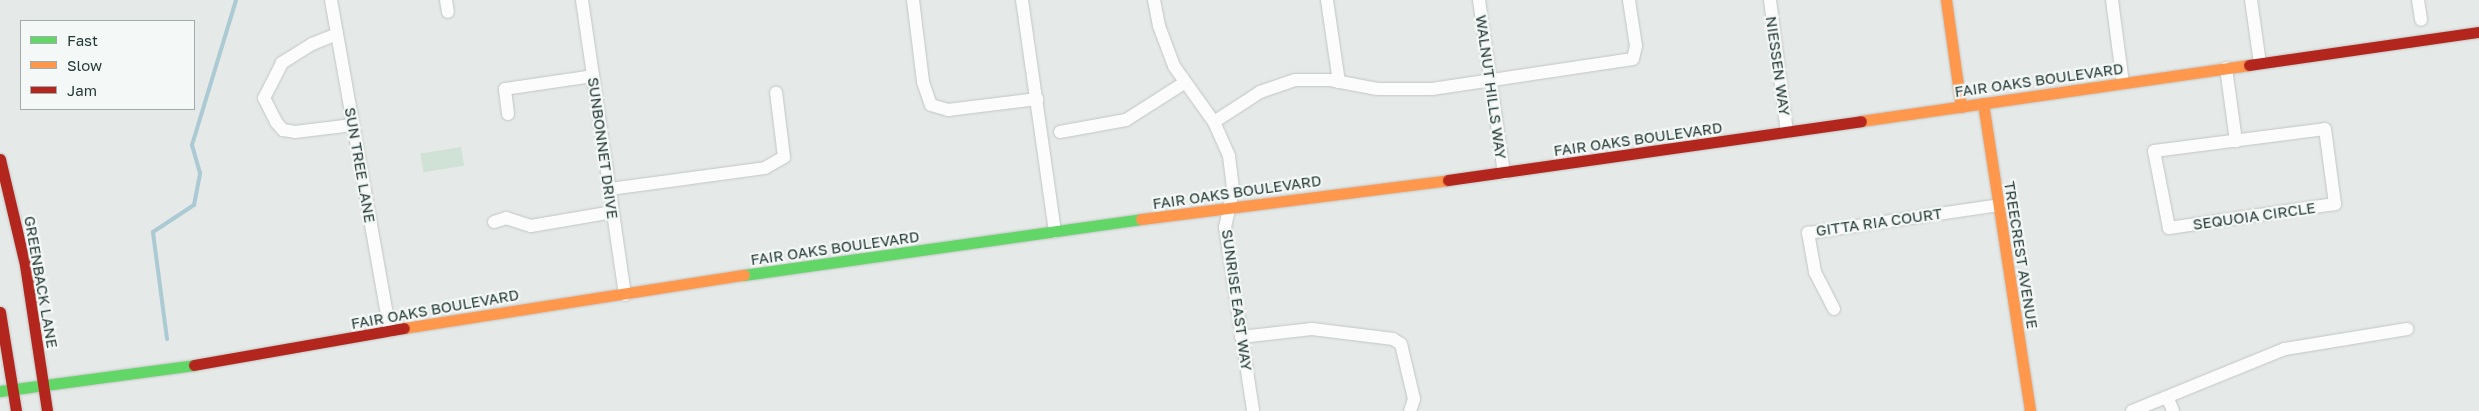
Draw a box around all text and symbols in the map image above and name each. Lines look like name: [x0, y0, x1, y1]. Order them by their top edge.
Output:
street label: WALNUT HILLS WAY: [1472, 14, 1510, 160]
street label: NIESSEN WAY: [1762, 15, 1794, 117]
legend: [20, 20, 195, 110]
text: Fast: [67, 31, 98, 49]
text: Slow: [67, 56, 102, 74]
street label: FAIR OAKS BOULEVARD: [1953, 59, 2125, 101]
street label: SUNBONNET DRIVE: [584, 76, 622, 220]
text: Jam: [67, 81, 97, 99]
street label: SUN TREE LANE: [341, 106, 379, 224]
street label: FAIR OAKS BOULEVARD: [1552, 118, 1724, 160]
street label: FAIR OAKS BOULEVARD: [1151, 171, 1323, 213]
street label: TREECREST AVENUE: [2000, 180, 2042, 330]
street label: SEQUOIA CIRCLE: [2192, 199, 2316, 233]
street label: GITTA RIA COURT: [1815, 204, 1943, 240]
street label: GREENBACK LANE: [21, 215, 61, 349]
street label: FAIR OAKS BOULEVARD: [749, 227, 921, 269]
street label: SUNRISE EAST WAY: [1218, 228, 1256, 372]
street label: FAIR OAKS BOULEVARD: [350, 285, 520, 333]

